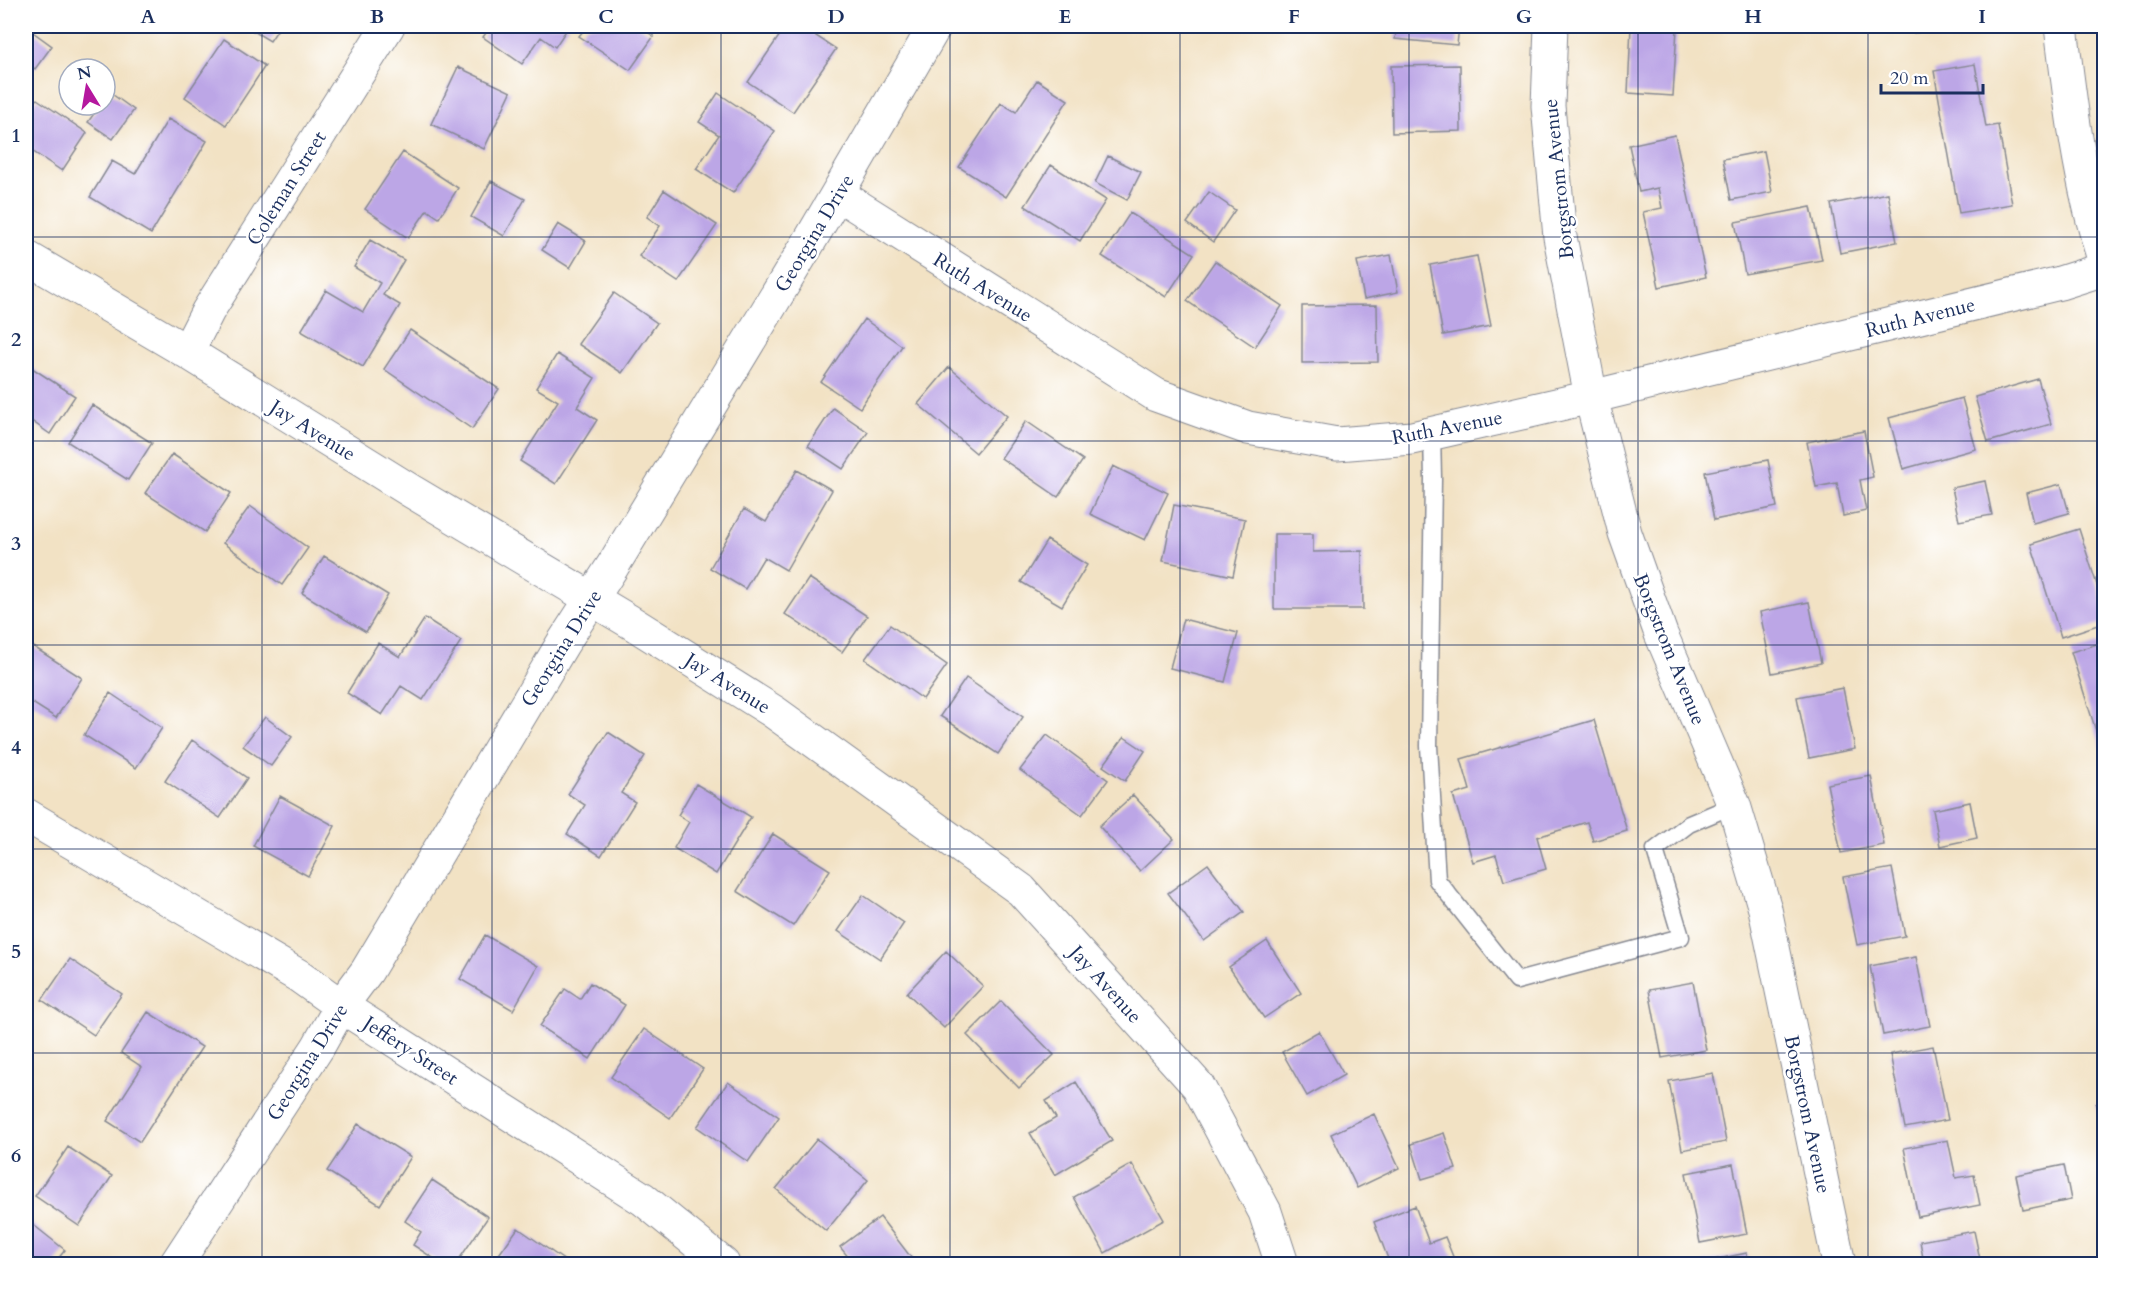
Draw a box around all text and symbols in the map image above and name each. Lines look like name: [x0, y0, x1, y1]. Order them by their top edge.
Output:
text: A: [140, 3, 156, 30]
text: B: [370, 3, 384, 30]
text: C: [598, 3, 614, 30]
text: D: [827, 3, 845, 30]
text: E: [1059, 3, 1071, 30]
text: F: [1288, 3, 1300, 30]
text: G: [1516, 3, 1532, 30]
text: H: [1744, 3, 1762, 30]
text: I: [1978, 3, 1986, 30]
north arrow: [57, 57, 117, 117]
scale bar: [1881, 57, 1983, 95]
text: N: [75, 61, 93, 85]
text: 20 m: [1890, 66, 1929, 91]
street label: Borgstrom Avenue: [1537, 97, 1580, 261]
text: 1: [11, 122, 21, 149]
street label: Coleman Street: [240, 125, 333, 251]
street label: Georgina Drive: [768, 169, 860, 297]
street label: Ruth Avenue: [928, 246, 1038, 329]
street label: Ruth Avenue: [1862, 291, 1978, 344]
text: 2: [11, 326, 21, 353]
street label: Jay Avenue: [262, 392, 361, 467]
street label: Ruth Avenue: [1389, 404, 1505, 451]
text: 3: [11, 530, 21, 557]
street label: Borgstrom Avenue: [1627, 569, 1712, 729]
street label: Georgina Drive: [515, 584, 608, 712]
street label: Jay Avenue: [677, 645, 776, 720]
text: 4: [11, 734, 21, 761]
street label: Jay Avenue: [1061, 937, 1148, 1029]
text: 5: [11, 938, 21, 965]
street label: Georgina Drive: [261, 998, 354, 1126]
street label: Jeffery Street: [355, 1008, 464, 1092]
street label: Borgstrom Avenue: [1778, 1032, 1837, 1196]
text: 6: [11, 1142, 21, 1169]

